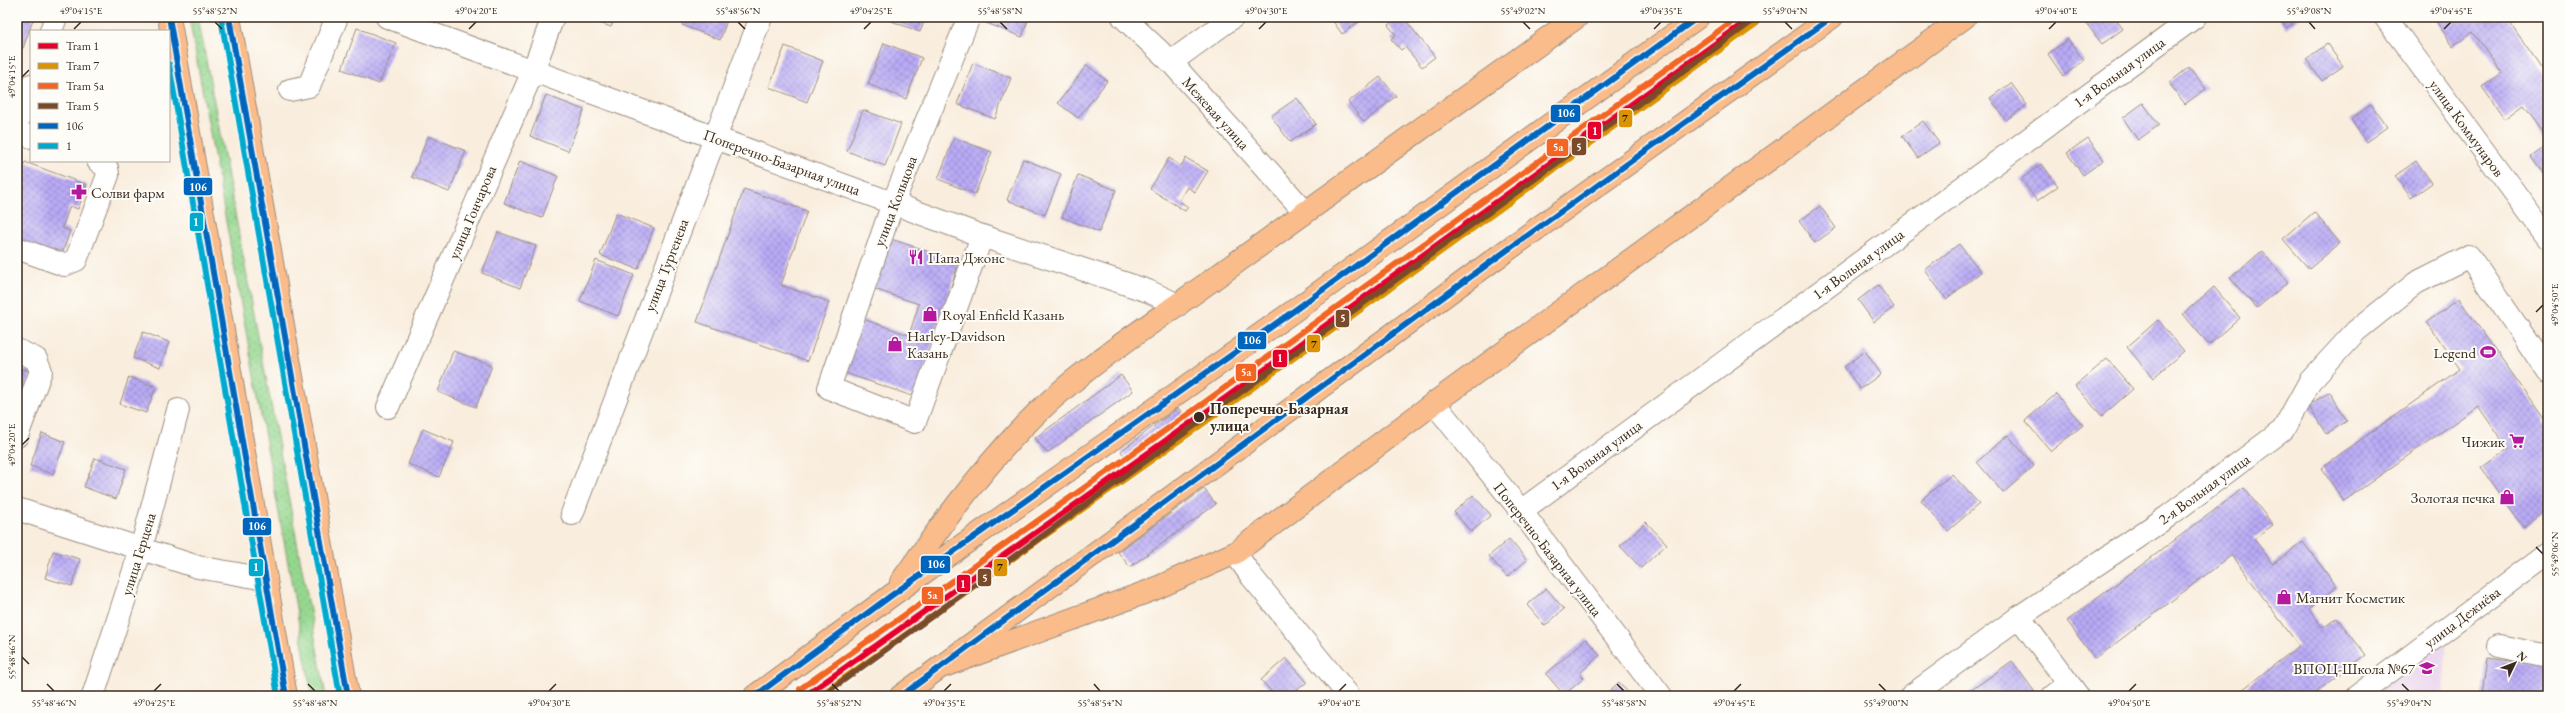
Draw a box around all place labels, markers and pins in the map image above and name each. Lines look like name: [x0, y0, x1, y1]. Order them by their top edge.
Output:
pharmacy icon: Солви фарм: [70, 183, 88, 201]
place label: Солви фарм: [91, 183, 165, 202]
restaurant icon: Папа Джонс: [907, 248, 925, 266]
place label: Папа Джонс: [928, 248, 1005, 267]
shop icon: Royal Enfield Казань: [921, 305, 939, 323]
place label: Royal Enfield Казань: [942, 305, 1064, 324]
place label: Harley-Davidson Казань: [907, 326, 1005, 362]
shop icon: Harley-Davidson Казань: [886, 335, 904, 353]
place label: Legend: [2434, 343, 2476, 362]
sports icon: Legend: [2479, 343, 2497, 361]
place label: Поперечно-Базарная улица: [1210, 399, 1348, 435]
marker: Поперечно-Базарная улица: [1192, 410, 1206, 424]
place label: Чижик: [2461, 432, 2505, 451]
supermarket icon: Чижик: [2508, 432, 2526, 450]
place label: Золотая печка: [2411, 488, 2495, 507]
shop icon: Золотая печка: [2498, 488, 2516, 506]
shop icon: Магнит Косметик: [2275, 588, 2293, 606]
place label: Магнит Косметик: [2296, 588, 2405, 607]
place label: ВПОЦ-Школа №67: [2294, 659, 2416, 678]
school or university icon: ВПОЦ-Школа №67: [2418, 659, 2436, 677]

